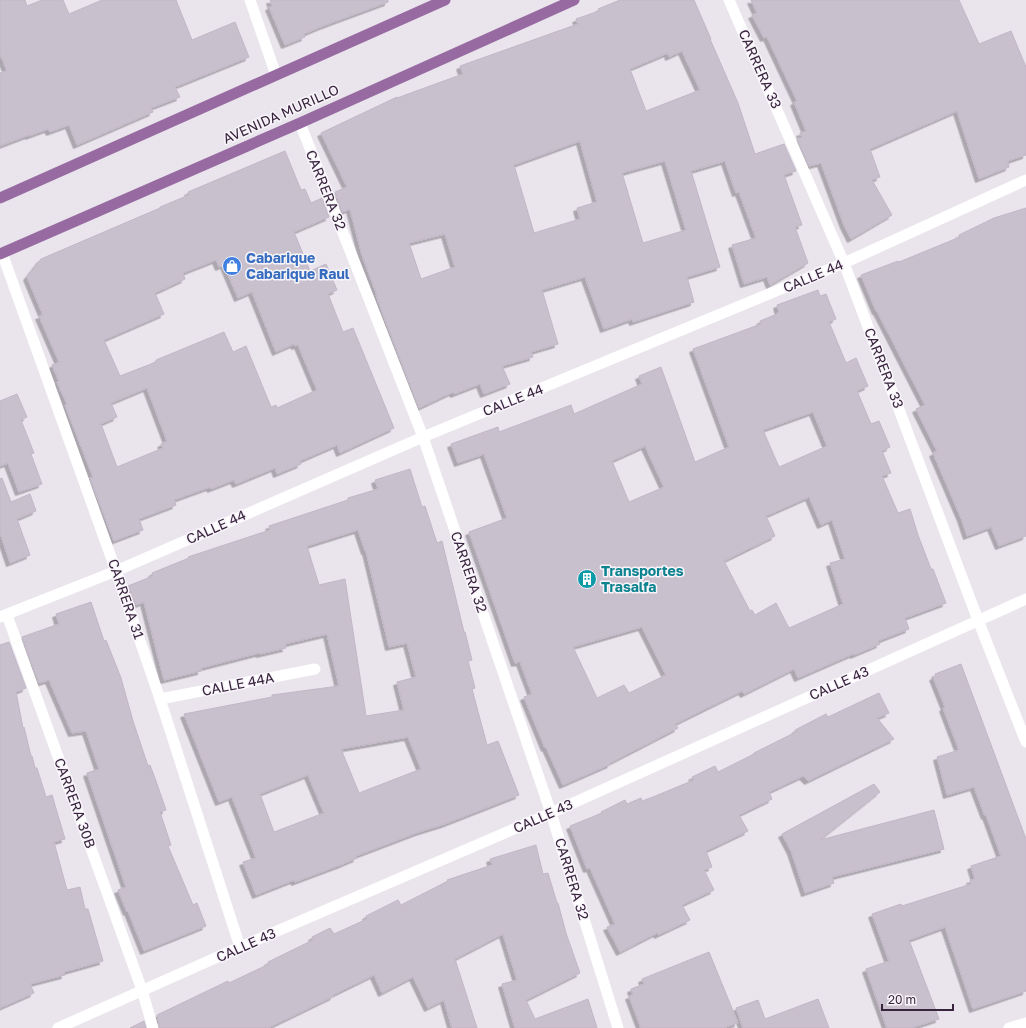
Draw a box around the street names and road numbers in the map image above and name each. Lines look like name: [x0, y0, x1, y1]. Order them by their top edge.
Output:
street label: CARRERA 33: [735, 27, 786, 111]
street label: AVENIDA MURILLO: [220, 80, 342, 147]
street label: CARRERA 32: [303, 147, 350, 232]
street label: CALLE 44: [780, 255, 845, 296]
street label: CARRERA 33: [861, 325, 908, 411]
street label: CALLE 44: [480, 380, 546, 419]
street label: CALLE 44: [183, 506, 248, 547]
street label: CARRERA 32: [448, 529, 491, 615]
street label: CARRERA 31: [105, 557, 148, 641]
street label: CALLE 43: [806, 662, 871, 703]
street label: CALLE 44A: [200, 668, 276, 699]
street label: CARRERA 30B: [51, 755, 100, 850]
street label: CALLE 43: [510, 795, 575, 836]
street label: CARRERA 32: [552, 836, 593, 922]
street label: CALLE 43: [213, 924, 278, 965]

